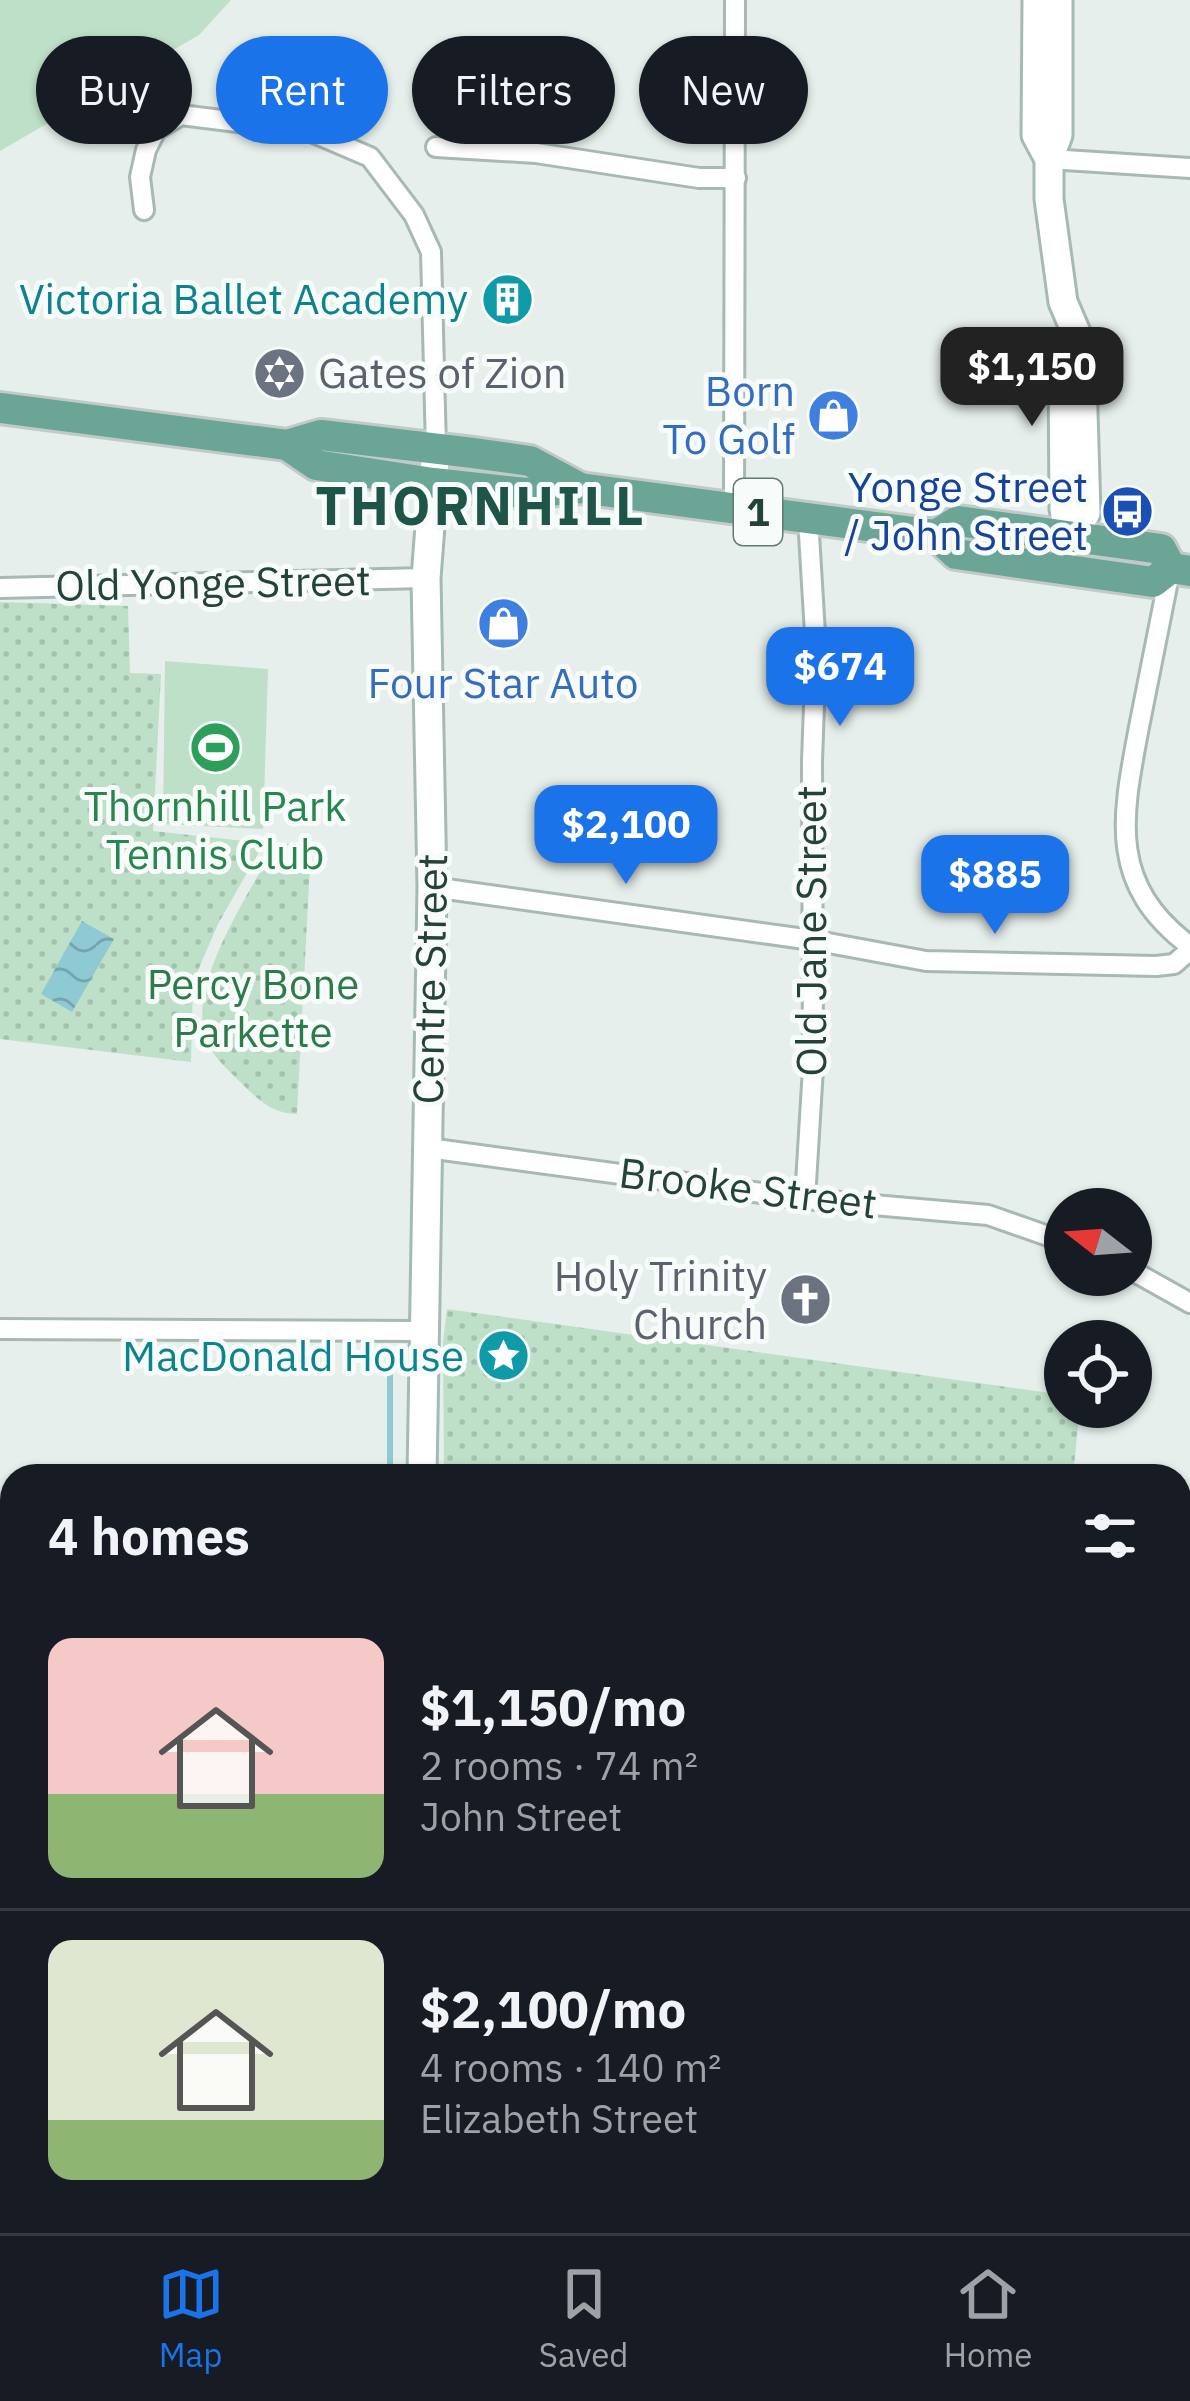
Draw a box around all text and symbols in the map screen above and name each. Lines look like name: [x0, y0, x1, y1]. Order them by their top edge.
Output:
chip: Buy: [36, 36, 192, 144]
chip: Rent: [216, 36, 388, 144]
chip: Filters: [412, 36, 615, 144]
chip: New: [639, 36, 808, 144]
place label: Victoria Ballet Academy: [19, 271, 468, 326]
building icon: Victoria Ballet Academy: [479, 271, 535, 327]
pin: $1,150: [934, 327, 1130, 429]
text: $1,150: [967, 340, 1097, 391]
synagogue icon: Gates of Zion: [251, 345, 307, 401]
place label: Gates of Zion: [318, 345, 567, 400]
place label: Born To Golf: [663, 363, 795, 466]
shop icon: Born To Golf: [806, 387, 862, 443]
place label: Yonge Street / John Street: [844, 459, 1088, 562]
district label: THORNHILL: [315, 470, 647, 540]
road number: 1: [734, 479, 782, 545]
bus stop icon: Yonge Street / John Street: [1099, 483, 1155, 539]
street label: Old Yonge Street: [55, 552, 371, 613]
shop icon: Four Star Auto: [475, 596, 531, 652]
pin: $674: [769, 627, 911, 729]
text: $674: [793, 640, 887, 691]
place label: Four Star Auto: [368, 655, 638, 710]
sports icon: Thornhill Park Tennis Club: [187, 719, 243, 775]
place label: Thornhill Park Tennis Club: [84, 778, 346, 881]
pin: $2,100: [528, 785, 724, 887]
street label: Old Jane Street: [783, 785, 838, 1077]
text: $2,100: [561, 798, 691, 849]
pin: $885: [924, 835, 1066, 937]
text: $885: [948, 848, 1042, 899]
street label: Centre Street: [400, 853, 459, 1105]
park label: Percy Bone Parkette: [147, 956, 359, 1059]
street label: Brooke Street: [616, 1144, 880, 1231]
north arrow: [1044, 1188, 1152, 1296]
map controls: [1044, 1188, 1152, 1428]
place label: Holy Trinity Church: [554, 1248, 767, 1351]
church icon: Holy Trinity Church: [778, 1272, 834, 1328]
button: locate: [1044, 1320, 1152, 1428]
place label: MacDonald House: [122, 1328, 464, 1383]
place icon: MacDonald House: [475, 1328, 531, 1384]
text: 4 homes: [48, 1503, 250, 1569]
icon: filters: [1077, 1503, 1143, 1569]
text: $1,150/mo: [420, 1674, 686, 1740]
icon: home: [144, 1686, 288, 1830]
text: 2 rooms · 74 m²: [420, 1740, 698, 1791]
text: John Street: [420, 1791, 622, 1842]
text: $2,100/mo: [420, 1976, 686, 2042]
icon: home: [144, 1988, 288, 2132]
text: 4 rooms · 140 m²: [420, 2042, 722, 2093]
text: Elizabeth Street: [420, 2093, 698, 2144]
tab: Map: [158, 2261, 224, 2376]
tab: Saved: [539, 2261, 629, 2376]
tab: Home: [944, 2261, 1032, 2376]

